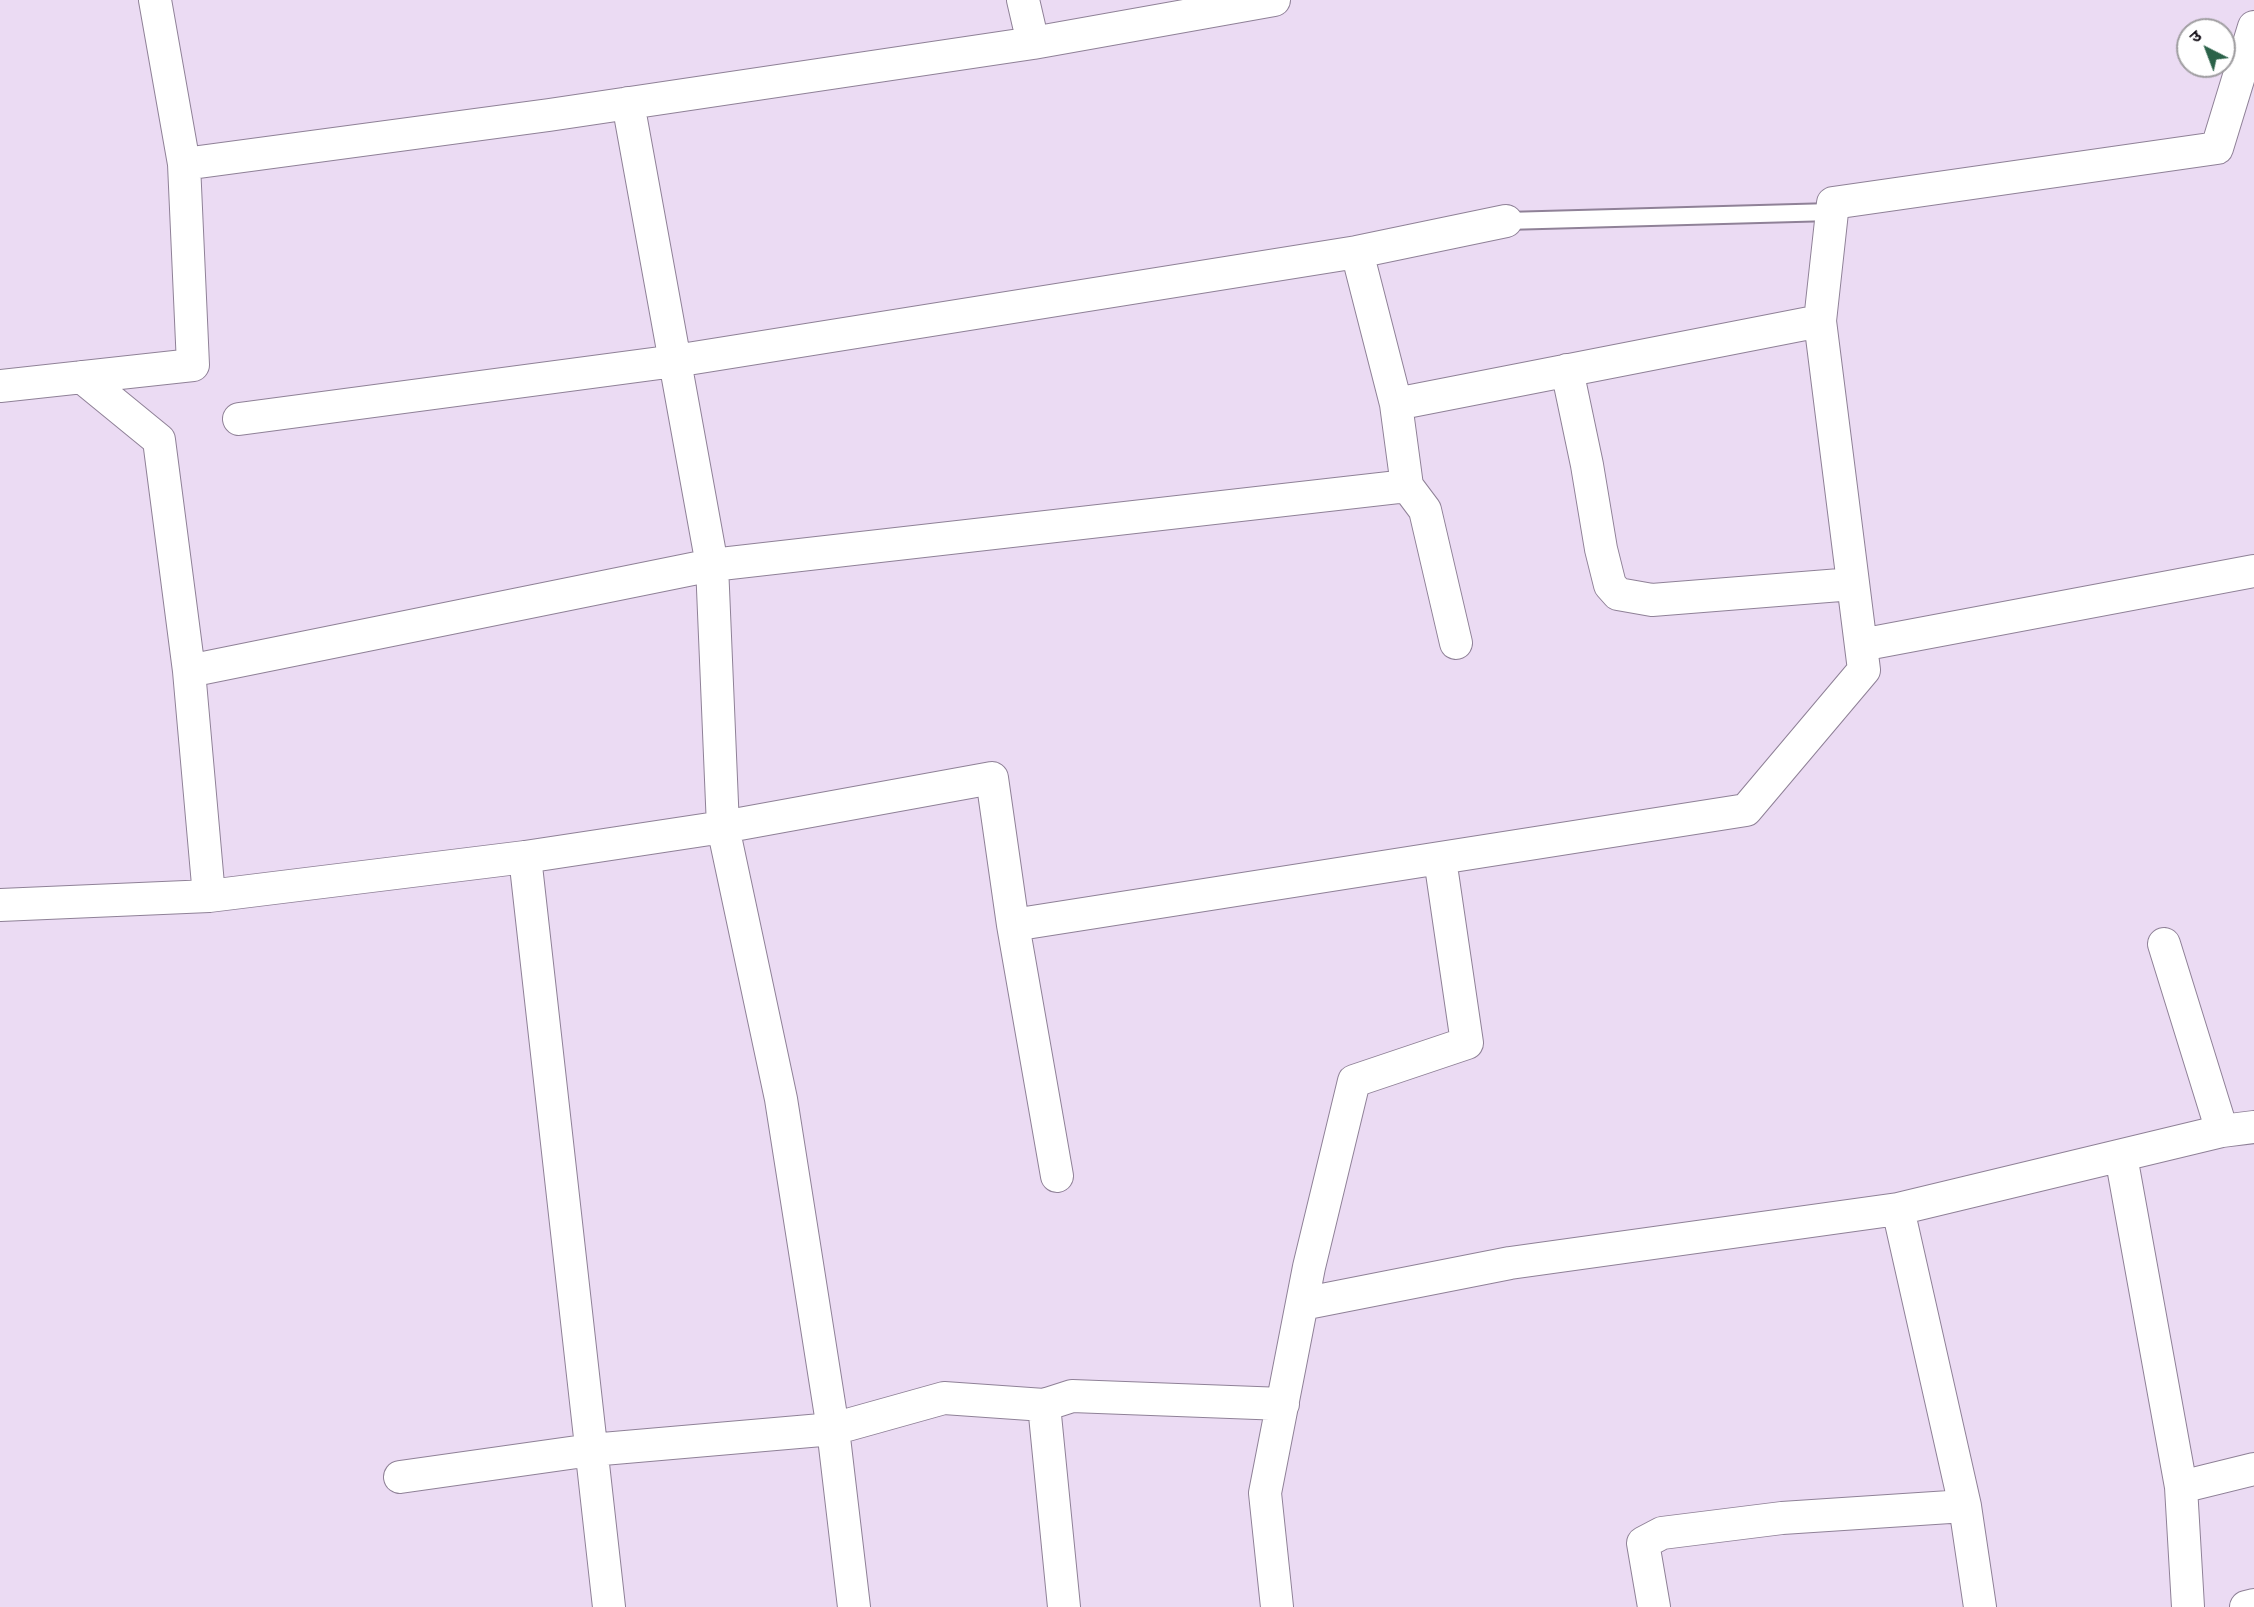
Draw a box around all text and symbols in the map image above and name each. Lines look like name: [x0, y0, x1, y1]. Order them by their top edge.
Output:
north arrow: [2176, 18, 2236, 78]
text: उ: [2184, 24, 2207, 48]

